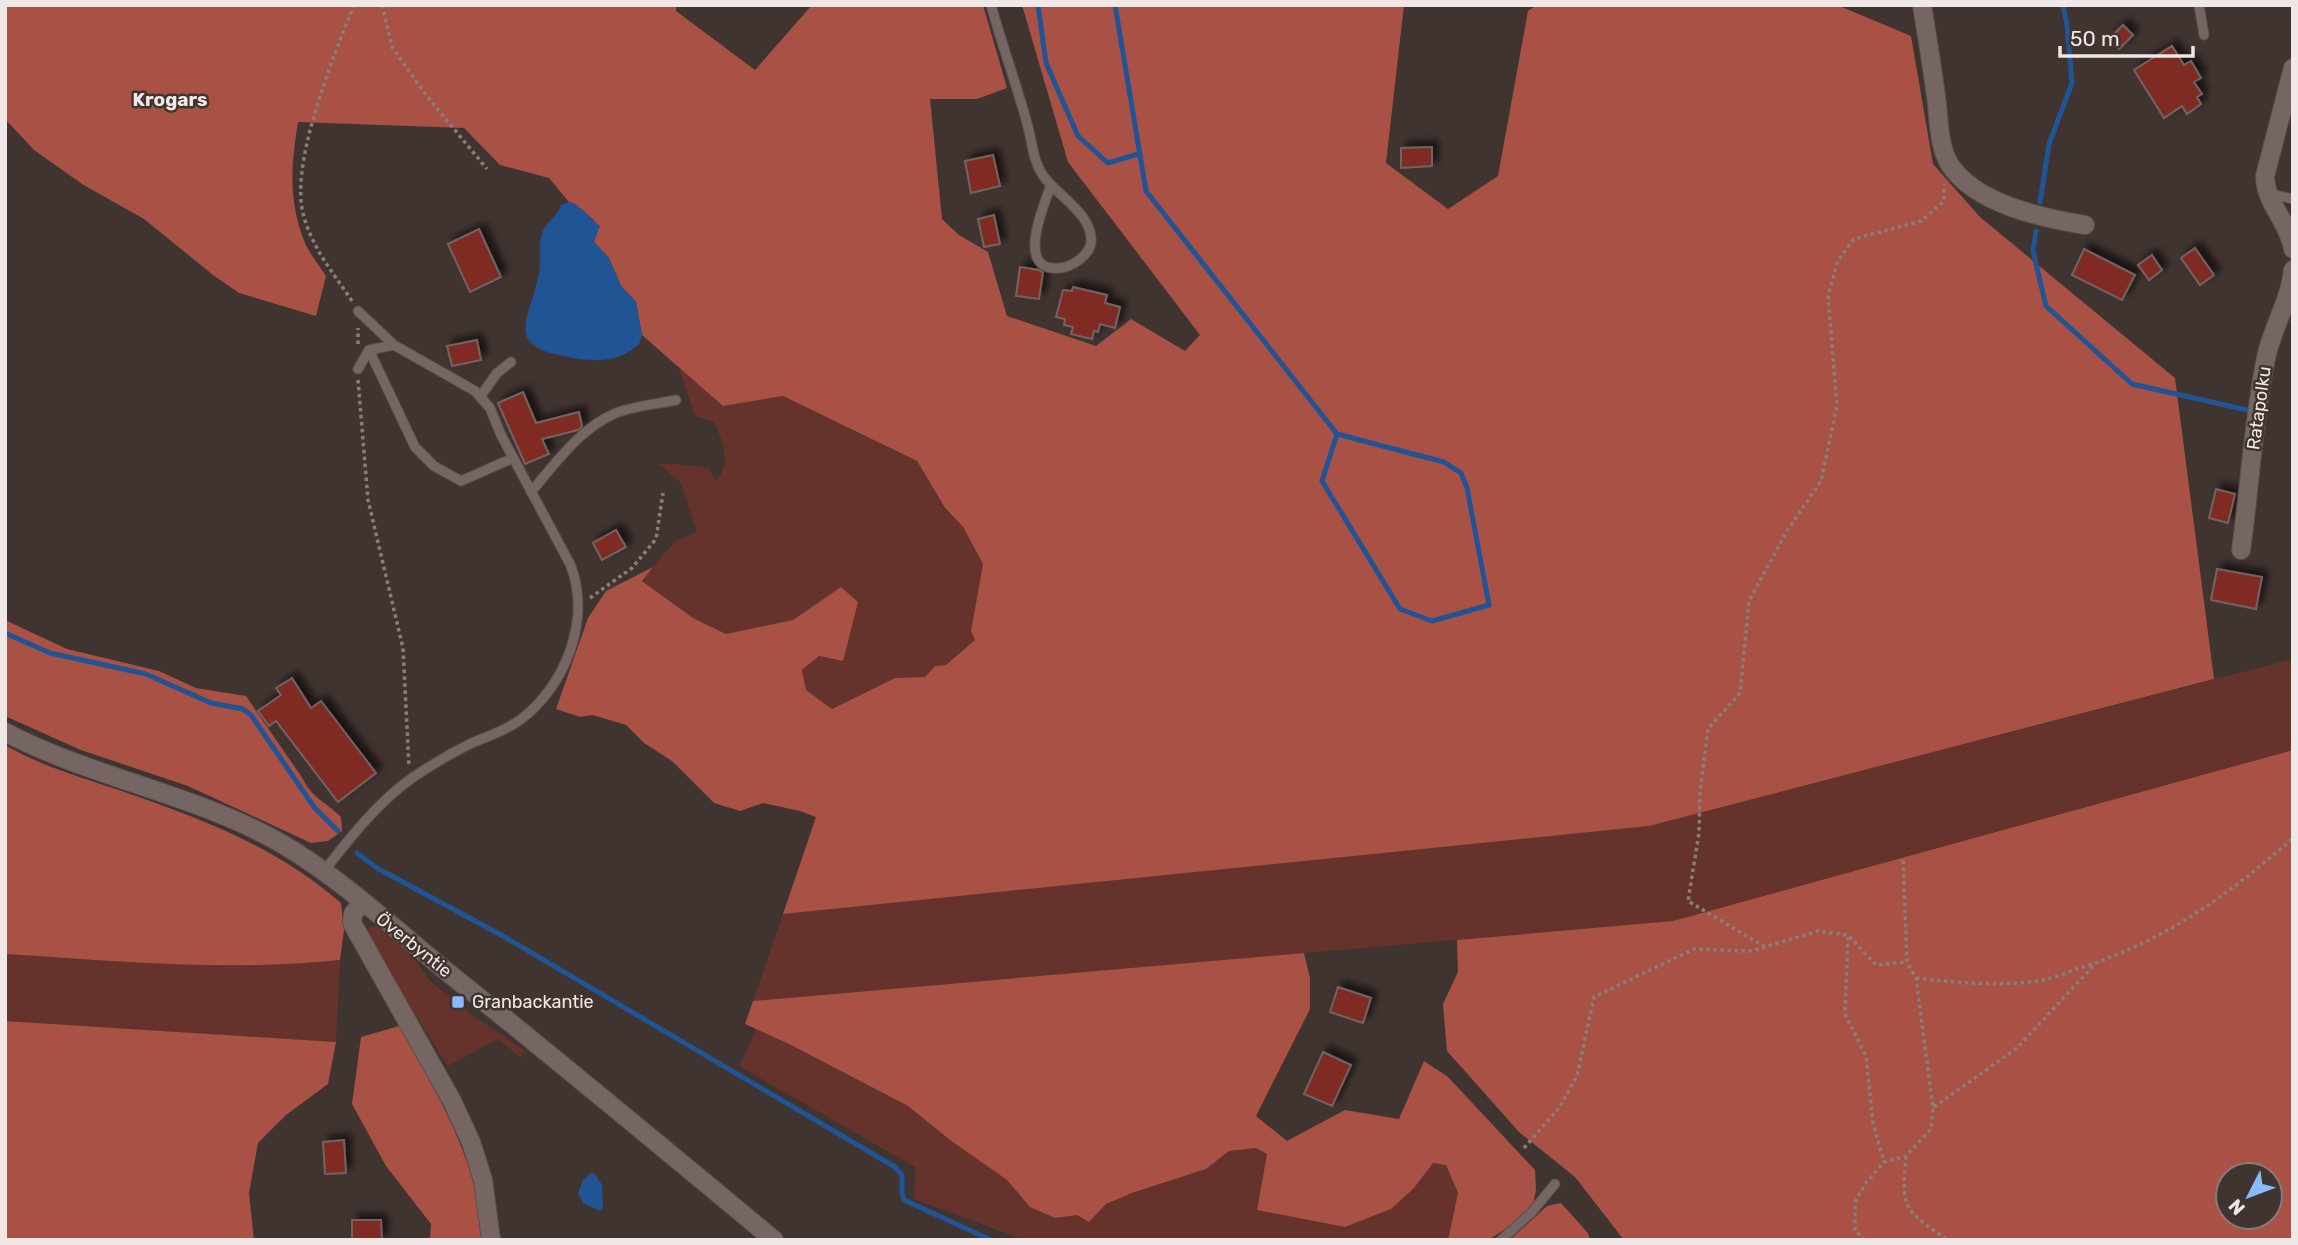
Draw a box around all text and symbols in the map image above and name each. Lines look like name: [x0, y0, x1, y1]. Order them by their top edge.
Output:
scale bar: [2060, 14, 2193, 58]
text: 50 m: [2070, 26, 2120, 51]
district label: Krogars: [132, 88, 208, 111]
street label: Ratapolku: [2242, 365, 2276, 451]
street label: Överbyntie: [372, 908, 456, 982]
place label: Granbackantie: [472, 991, 594, 1013]
marker: Granbackantie: [450, 994, 466, 1010]
north arrow: [2214, 1161, 2284, 1231]
text: N: [2224, 1194, 2250, 1220]

